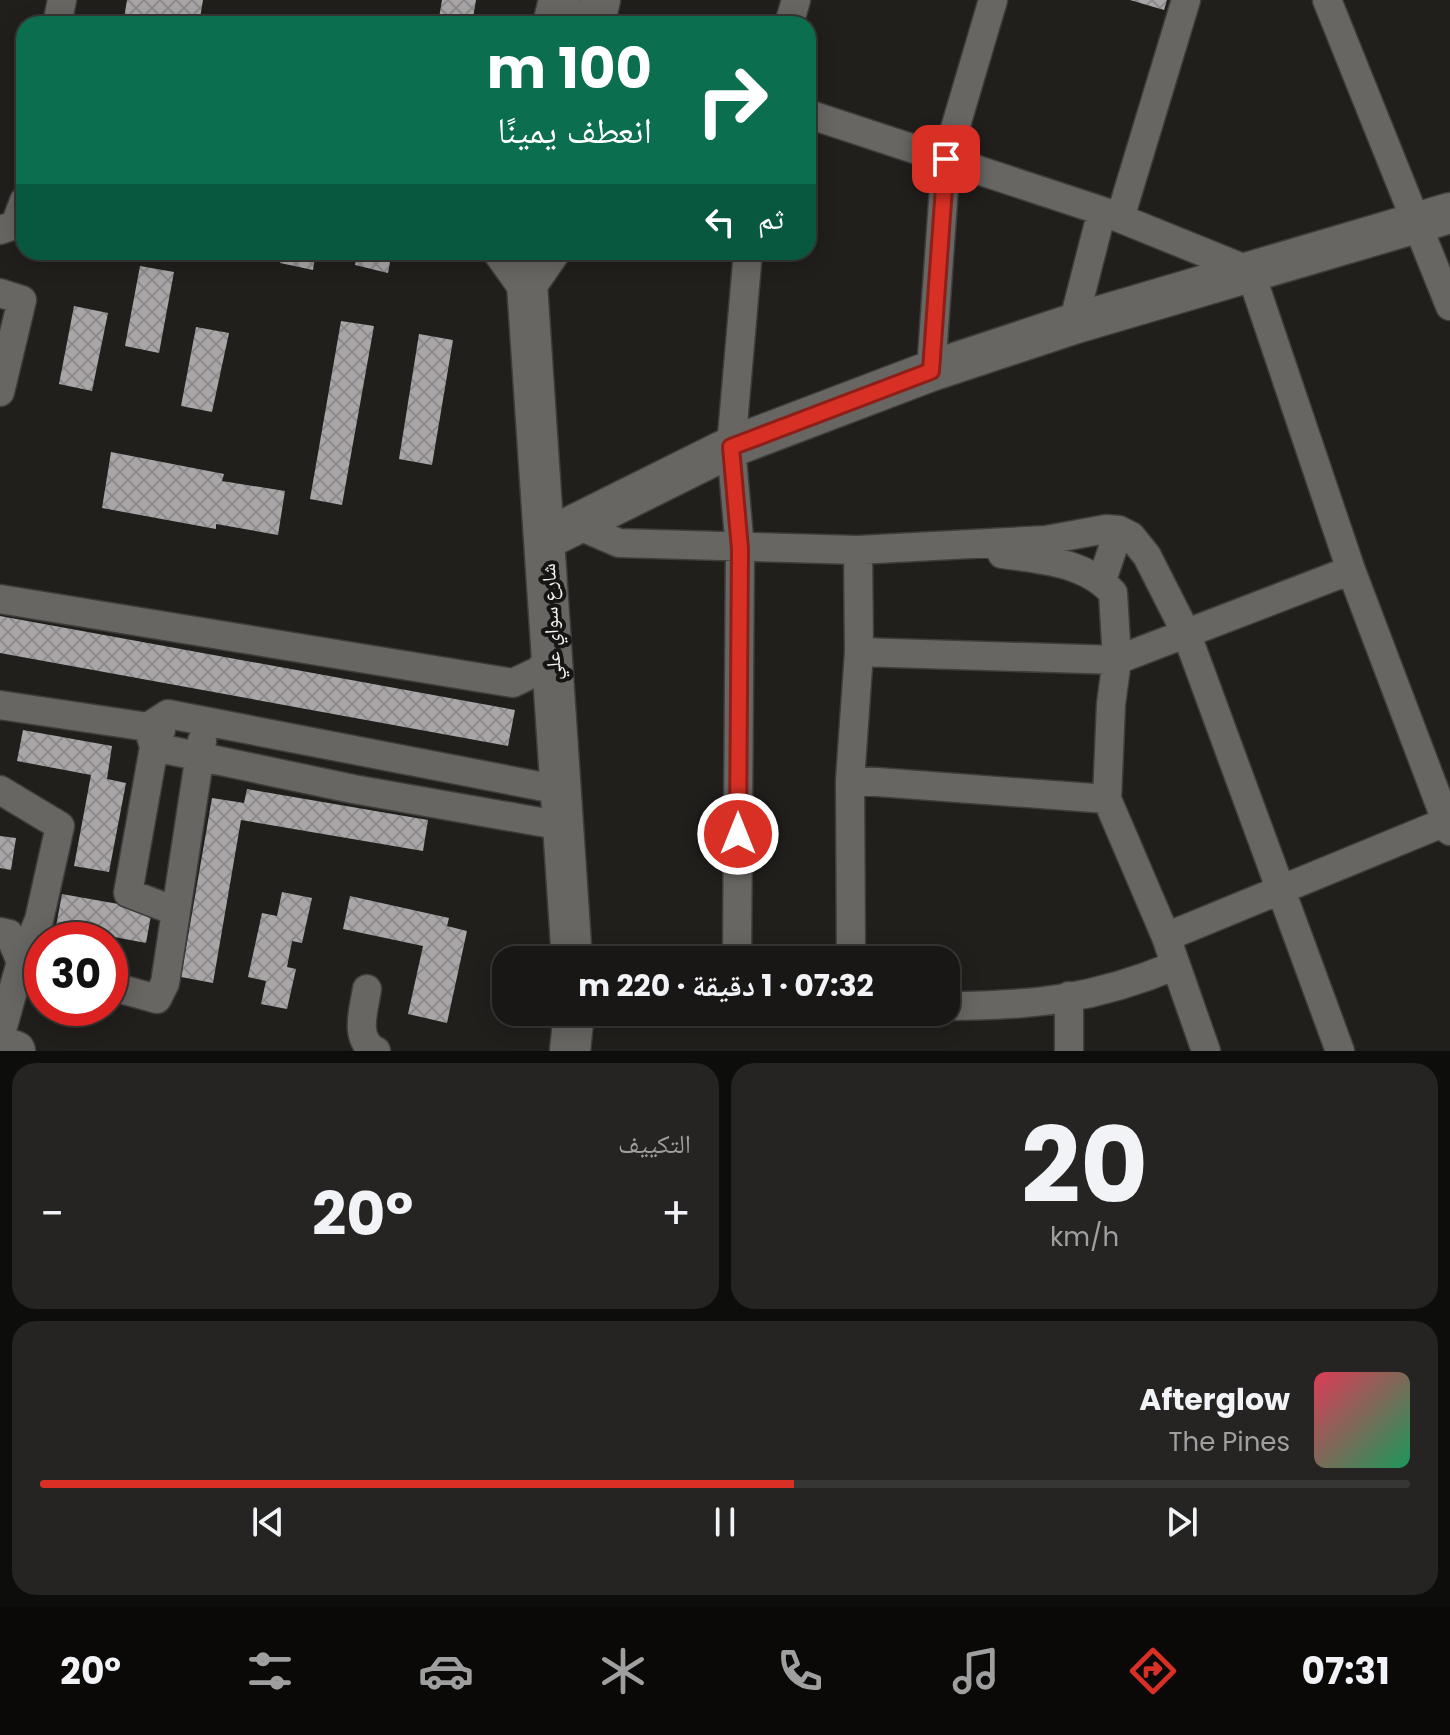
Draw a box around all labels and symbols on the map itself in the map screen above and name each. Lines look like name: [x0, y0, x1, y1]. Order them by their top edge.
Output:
pin: [912, 125, 980, 193]
street label: شارع سواي علي: [534, 563, 570, 681]
position arrow: [696, 792, 780, 876]
speed limit sign: 30: [24, 922, 128, 1026]

